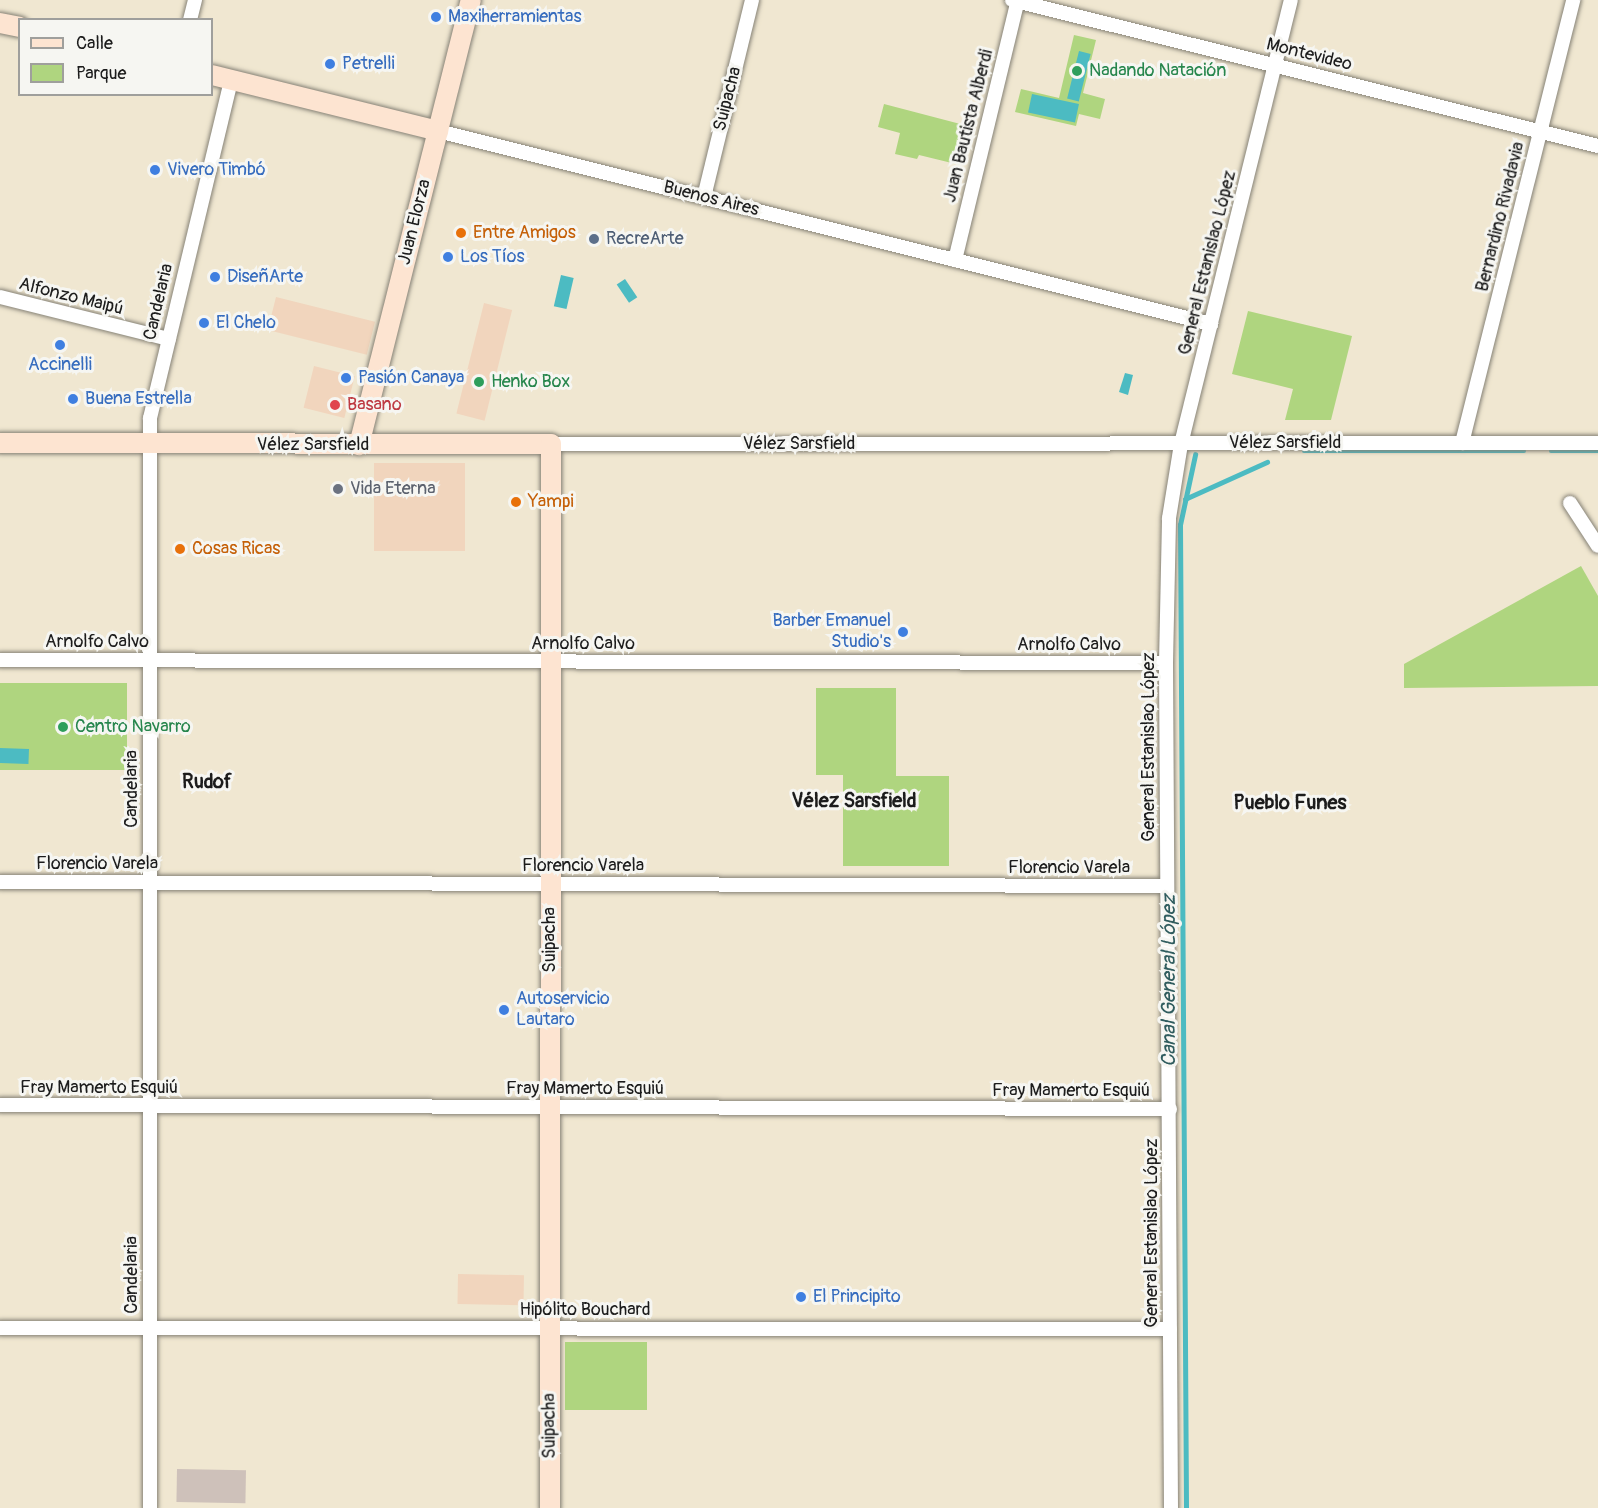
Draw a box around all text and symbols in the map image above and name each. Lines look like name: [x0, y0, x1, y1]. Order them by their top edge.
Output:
place label: Maxiherramientas: [448, 6, 581, 28]
marker: Maxiherramientas: [429, 10, 443, 24]
legend: [18, 18, 213, 96]
text: Calle: [76, 32, 113, 55]
street label: Montevideo: [1264, 34, 1354, 76]
street label: Juan Bautista Alberdi: [940, 47, 998, 205]
place label: Petrelli: [342, 53, 395, 75]
marker: Petrelli: [323, 57, 337, 71]
place label: Nadando Natación: [1089, 60, 1226, 82]
text: Parque: [76, 62, 126, 85]
marker: Nadando Natación: [1070, 64, 1084, 78]
street label: Suipacha: [710, 65, 746, 133]
street label: Bernardino Rivadavia: [1472, 140, 1530, 294]
place label: Vivero Timbó: [167, 159, 266, 181]
marker: Vivero Timbó: [148, 163, 162, 177]
street label: General Estanislao López: [1175, 169, 1241, 357]
street label: Juan Elorza: [394, 177, 436, 267]
street label: Buenos Aires: [661, 177, 761, 221]
place label: Entre Amigos: [473, 222, 576, 244]
marker: Entre Amigos: [454, 226, 468, 240]
place label: RecreArte: [606, 228, 684, 250]
marker: RecreArte: [587, 232, 601, 246]
place label: Los Tíos: [460, 246, 525, 268]
marker: Los Tíos: [441, 250, 455, 264]
street label: Candelaria: [140, 262, 178, 342]
place label: DiseñArte: [227, 266, 303, 288]
marker: DiseñArte: [208, 270, 222, 284]
street label: Alfonzo Maipú: [16, 274, 126, 320]
place label: El Chelo: [216, 312, 276, 334]
marker: El Chelo: [197, 316, 211, 330]
marker: Accinelli: [53, 338, 67, 352]
place label: Accinelli: [28, 354, 92, 376]
place label: Pasión Canaya: [358, 367, 464, 389]
marker: Pasión Canaya: [339, 371, 353, 385]
place label: Henko Box: [491, 371, 570, 393]
marker: Henko Box: [472, 375, 486, 389]
place label: Buena Estrella: [85, 388, 192, 410]
marker: Buena Estrella: [66, 392, 80, 406]
place label: Basano: [347, 394, 402, 416]
marker: Basano: [328, 398, 342, 412]
street label: Vélez Sarsfield: [1229, 432, 1341, 454]
street label: Vélez Sarsfield: [743, 433, 855, 455]
street label: Vélez Sarsfield: [257, 434, 369, 456]
place label: Vida Eterna: [350, 478, 436, 500]
marker: Vida Eterna: [331, 482, 345, 496]
place label: Yampi: [528, 491, 574, 513]
marker: Yampi: [509, 495, 523, 509]
place label: Cosas Ricas: [192, 538, 280, 560]
marker: Cosas Ricas: [173, 542, 187, 556]
place label: Barber Emanuel Studio's: [772, 611, 891, 654]
marker: Barber Emanuel Studio's: [896, 625, 910, 639]
street label: Arnolfo Calvo: [45, 631, 149, 653]
street label: Arnolfo Calvo: [531, 633, 635, 655]
street label: Arnolfo Calvo: [1017, 634, 1121, 656]
street label: General Estanislao López: [1138, 652, 1160, 842]
place label: Centro Navarro: [75, 716, 191, 738]
marker: Centro Navarro: [56, 720, 70, 734]
street label: Candelaria: [121, 750, 143, 828]
district label: Rudof: [182, 769, 232, 793]
district label: Vélez Sarsfield: [791, 788, 917, 812]
district label: Pueblo Funes: [1234, 790, 1346, 814]
street label: Florencio Varela: [36, 853, 158, 875]
street label: Florencio Varela: [522, 855, 644, 877]
street label: Florencio Varela: [1008, 857, 1130, 879]
water label: Canal General López: [1156, 895, 1180, 1067]
street label: Suipacha: [539, 907, 561, 973]
place label: Autoservicio Lautaro: [516, 989, 610, 1032]
marker: Autoservicio Lautaro: [497, 1003, 511, 1017]
street label: Fray Mamerto Esquiú: [20, 1077, 178, 1099]
street label: Fray Mamerto Esquiú: [506, 1078, 664, 1100]
street label: Fray Mamerto Esquiú: [992, 1080, 1150, 1102]
street label: General Estanislao López: [1141, 1138, 1163, 1328]
street label: Candelaria: [121, 1236, 143, 1314]
place label: El Principito: [813, 1286, 901, 1308]
marker: El Principito: [794, 1290, 808, 1304]
street label: Hipólito Bouchard: [519, 1299, 651, 1321]
street label: Suipacha: [539, 1393, 561, 1459]

